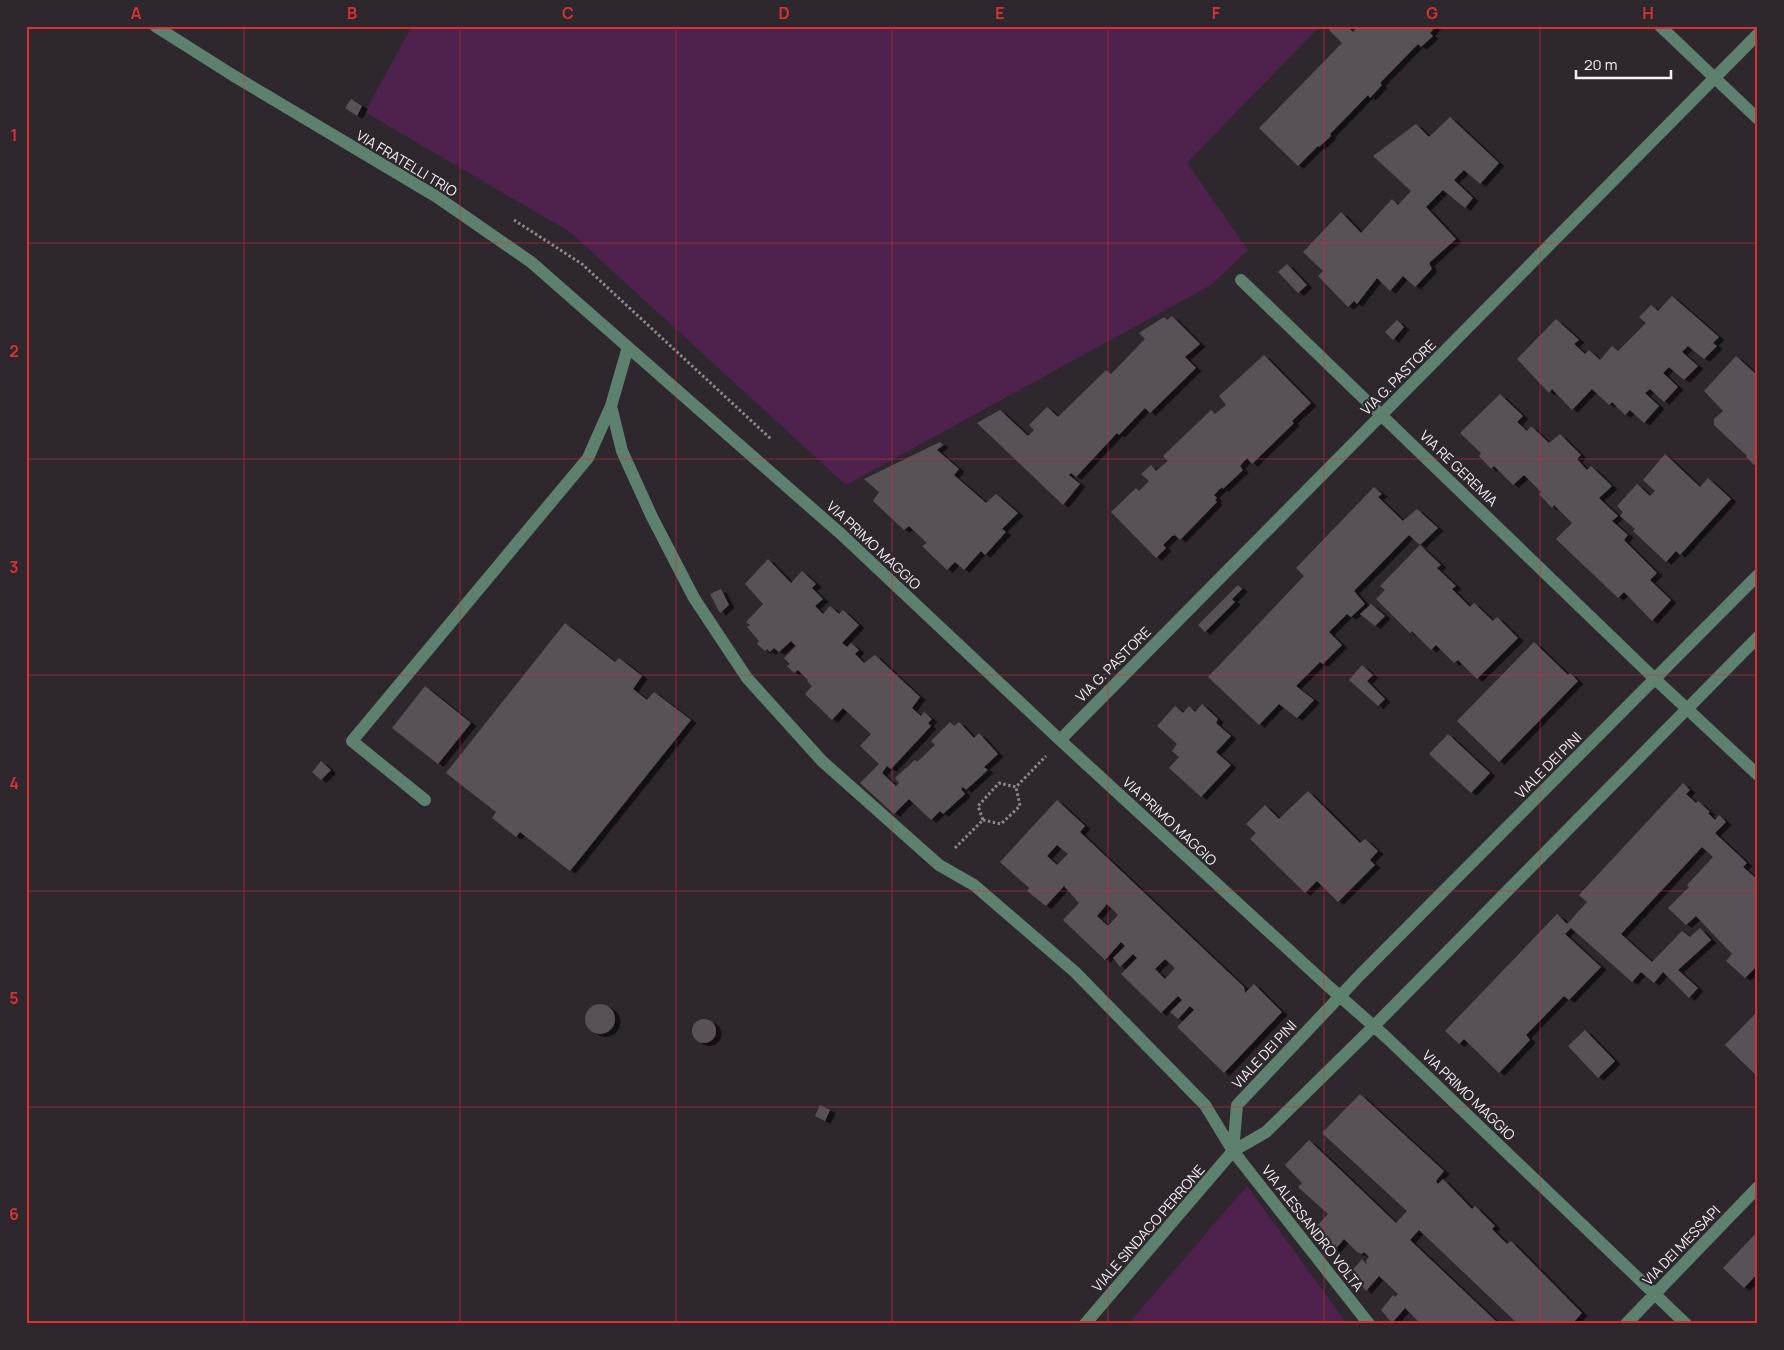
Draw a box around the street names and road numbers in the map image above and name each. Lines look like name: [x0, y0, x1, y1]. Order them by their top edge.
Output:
street label: VIA FRATELLI TRIO: [353, 125, 461, 201]
street label: VIA G. PASTORE: [1356, 335, 1440, 419]
street label: VIA RE GEREMIA: [1416, 426, 1502, 510]
street label: VIA PRIMO MAGGIO: [823, 496, 925, 594]
street label: VIA G. PASTORE: [1071, 622, 1155, 706]
street label: VIALE DEI PINI: [1511, 728, 1585, 802]
street label: VIA PRIMO MAGGIO: [1119, 772, 1221, 870]
street label: VIALE DEI PINI: [1228, 1016, 1300, 1092]
street label: VIA PRIMO MAGGIO: [1418, 1046, 1520, 1144]
street label: VIALE SINDACO PERRONE: [1088, 1160, 1208, 1296]
street label: VIA ALESSANDRO VOLTA: [1258, 1161, 1368, 1295]
street label: VIA DEI MESSAPI: [1638, 1201, 1724, 1289]

